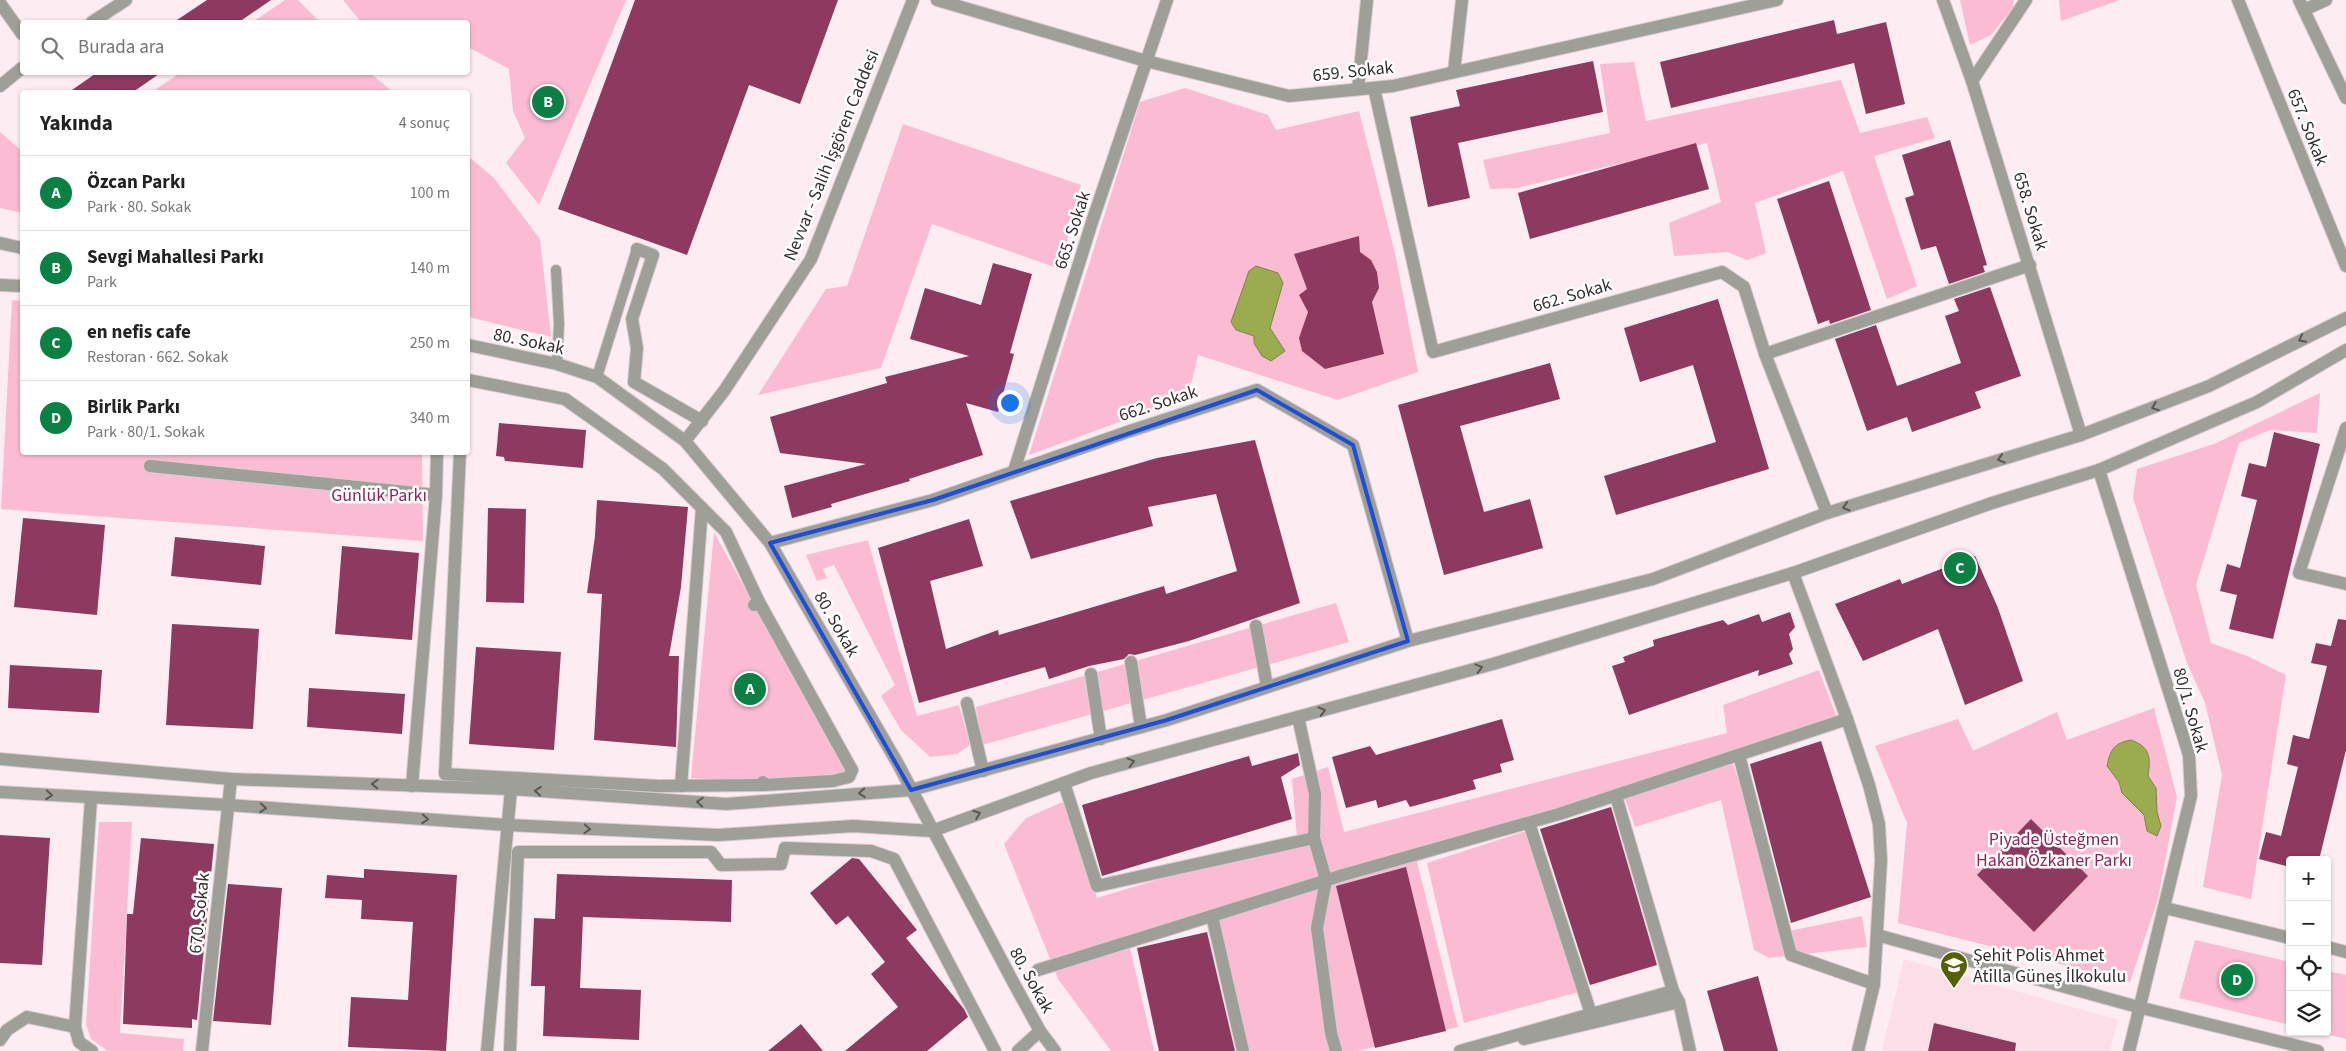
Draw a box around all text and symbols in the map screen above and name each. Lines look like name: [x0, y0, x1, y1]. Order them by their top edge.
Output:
search box: [20, 20, 470, 75]
icon: search: [38, 34, 66, 62]
text: Burada ara: [78, 34, 164, 61]
street label: Nevvar - Salih İşgören Caddesi: [778, 46, 885, 265]
street label: 659. Sokak: [1311, 55, 1395, 88]
pin: B: [532, 83, 564, 121]
street label: 657. Sokak: [2281, 85, 2334, 170]
text: Yakında: [40, 108, 113, 138]
text: 4 sonuç: [399, 112, 450, 134]
text: Özcan Parkı: [87, 169, 186, 196]
street label: 658. Sokak: [2007, 169, 2054, 254]
text: A: [51, 182, 61, 204]
text: 100 m: [410, 182, 450, 204]
street label: 665. Sokak: [1048, 188, 1097, 273]
text: Park · 80. Sokak: [87, 196, 191, 218]
text: Sevgi Mahallesi Parkı: [87, 244, 264, 271]
text: B: [51, 257, 61, 279]
text: 140 m: [410, 257, 450, 279]
text: Park: [87, 271, 117, 293]
street label: 662. Sokak: [1530, 272, 1615, 319]
text: en nefis cafe: [87, 319, 191, 346]
street label: 80. Sokak: [491, 322, 567, 361]
text: C: [51, 332, 61, 354]
text: 250 m: [410, 332, 450, 354]
one-way arrow: [2299, 333, 2308, 343]
text: Restoran · 662. Sokak: [87, 346, 229, 368]
street label: 662. Sokak: [1116, 379, 1201, 428]
your location: [997, 390, 1023, 416]
text: Birlik Parkı: [87, 394, 180, 421]
one-way arrow: [2151, 401, 2160, 411]
text: D: [51, 407, 61, 429]
text: 340 m: [410, 407, 450, 429]
text: Park · 80/1. Sokak: [87, 421, 205, 443]
one-way arrow: [1997, 454, 2006, 464]
park label: Günlük Parkı: [331, 483, 427, 508]
one-way arrow: [1842, 502, 1850, 512]
pin: C: [1944, 549, 1976, 587]
street label: 80. Sokak: [808, 587, 865, 662]
one-way arrow: [1474, 664, 1482, 674]
street label: 80/1. Sokak: [2166, 665, 2215, 756]
pin: A: [734, 670, 766, 708]
one-way arrow: [1318, 706, 1326, 717]
one-way arrow: [1127, 758, 1135, 768]
one-way arrow: [371, 779, 379, 790]
one-way arrow: [534, 786, 542, 797]
one-way arrow: [858, 788, 866, 799]
one-way arrow: [45, 790, 53, 801]
one-way arrow: [696, 796, 704, 807]
one-way arrow: [259, 802, 267, 813]
one-way arrow: [973, 810, 981, 820]
one-way arrow: [421, 814, 429, 825]
one-way arrow: [584, 824, 592, 835]
park label: Piyade Üsteğmen Hakan Özkaner Parkı: [1976, 827, 2132, 873]
map controls: [2286, 856, 2331, 1036]
button: +: [2286, 856, 2331, 901]
street label: 670. Sokak: [183, 871, 216, 955]
button: −: [2286, 901, 2331, 946]
street label: 80. Sokak: [1003, 943, 1060, 1018]
place label: Şehit Polis Ahmet Atilla Güneş İlkokulu: [1973, 943, 2126, 989]
button: locate: [2286, 946, 2331, 991]
school or university icon: Şehit Polis Ahmet Atilla Güneş İlkokulu: [1939, 950, 1969, 989]
pin: D: [2221, 961, 2253, 999]
button: layers: [2286, 991, 2331, 1036]

